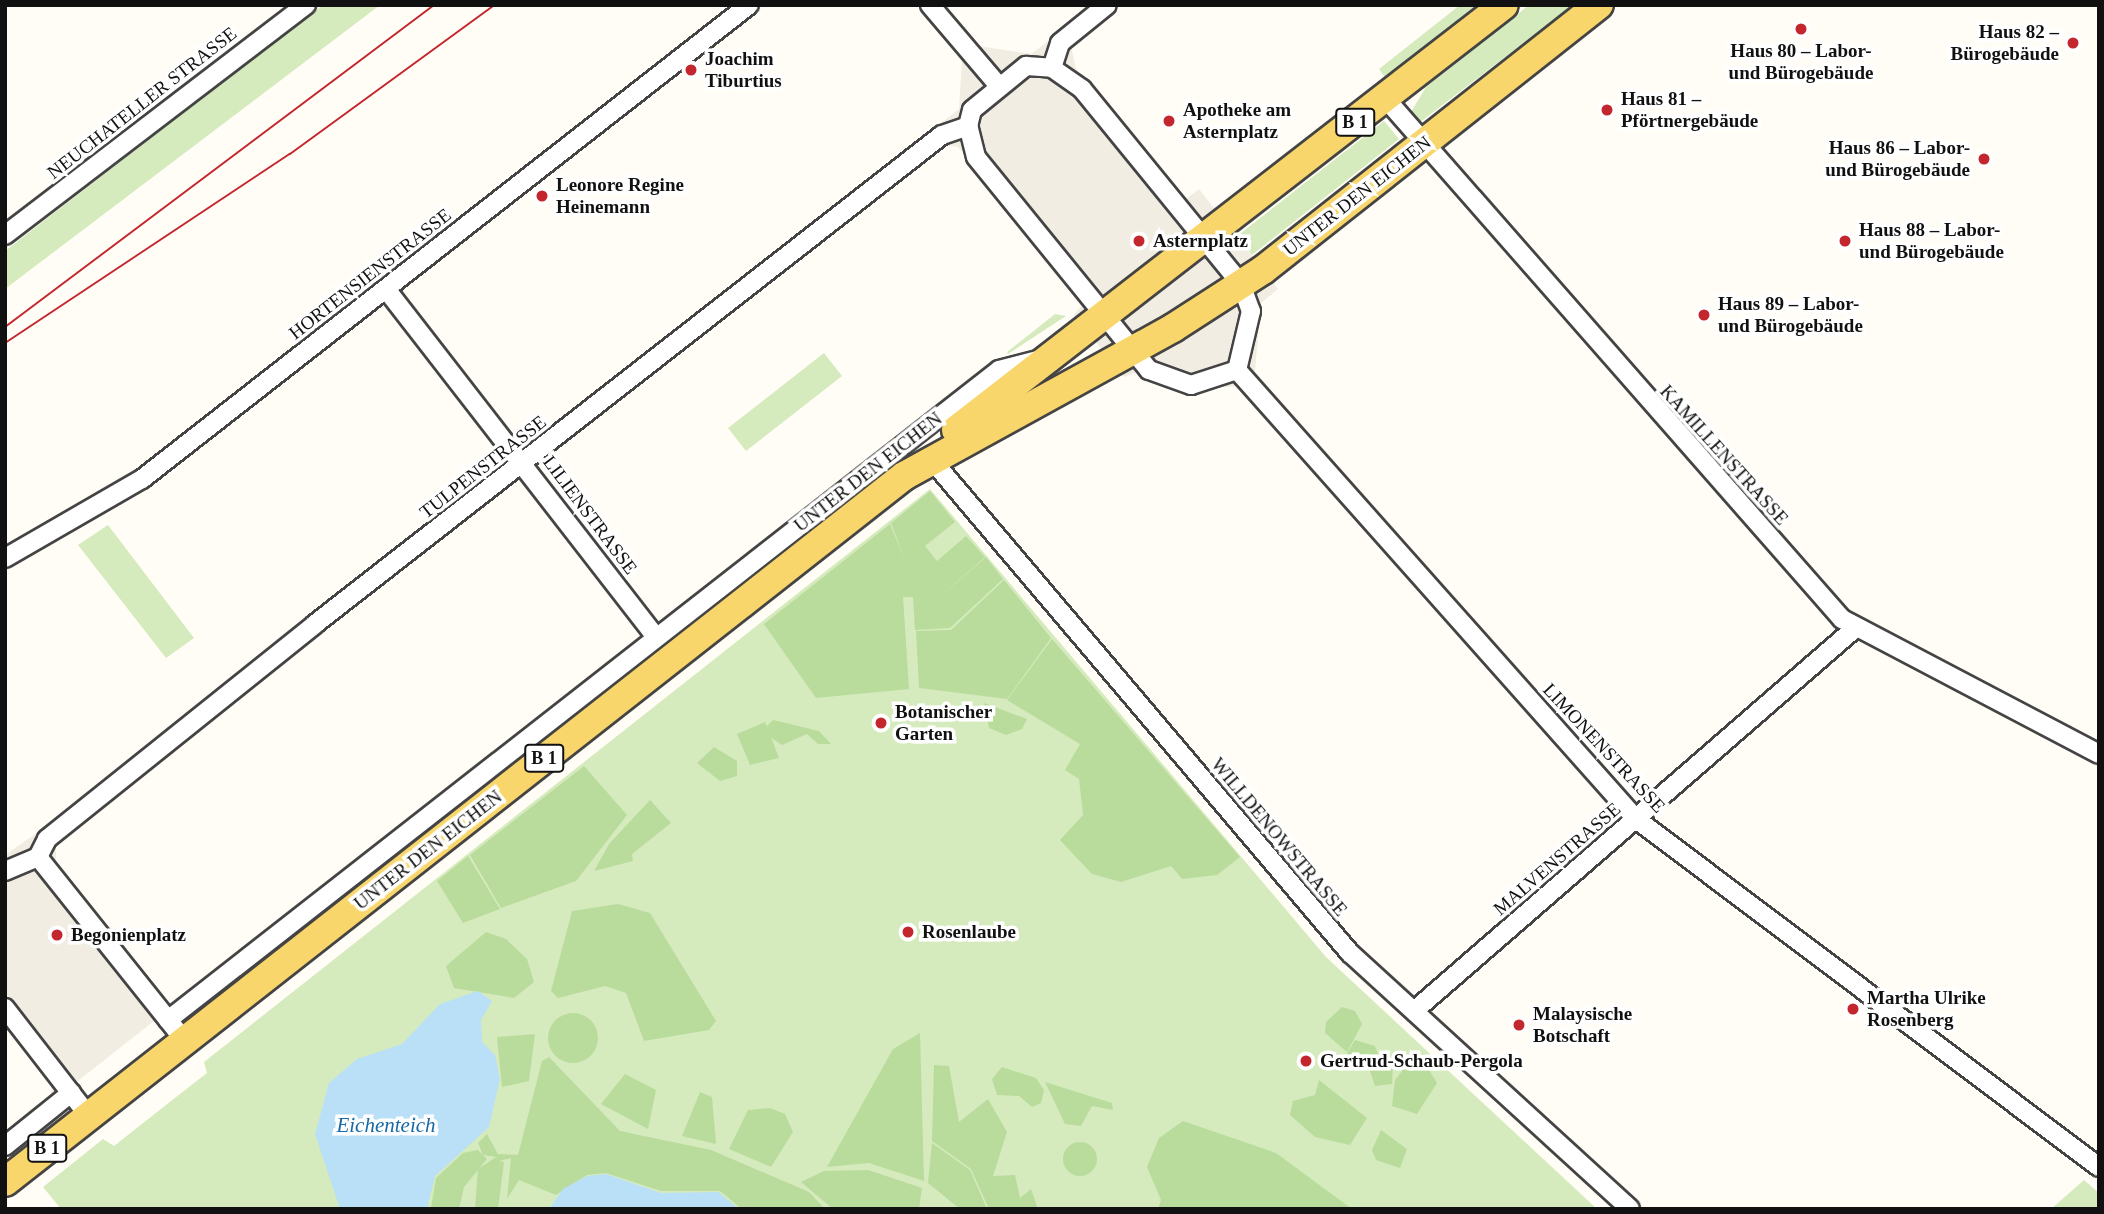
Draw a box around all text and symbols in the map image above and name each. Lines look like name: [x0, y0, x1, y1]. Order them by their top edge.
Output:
marker: Haus 80 – Labor- und Bürogebäude: [1793, 21, 1809, 37]
place label: Haus 82 – Bürogebäude: [1951, 21, 2059, 65]
street label: NEUCHATELLER STRASSE: [43, 22, 241, 184]
marker: Haus 82 – Bürogebäude: [2065, 35, 2081, 51]
place label: Haus 80 – Labor- und Bürogebäude: [1729, 40, 1873, 84]
place label: Joachim Tiburtius: [705, 48, 782, 92]
marker: Joachim Tiburtius: [683, 62, 699, 78]
place label: Haus 81 – Pförtnergebäude: [1621, 88, 1758, 132]
place label: Apotheke am Asternplatz: [1183, 99, 1291, 143]
marker: Haus 81 – Pförtnergebäude: [1599, 102, 1615, 118]
road number: B 1: [1334, 107, 1376, 136]
marker: Apotheke am Asternplatz: [1161, 113, 1177, 129]
street label: UNTER DEN EICHEN: [1278, 131, 1436, 261]
place label: Haus 86 – Labor- und Bürogebäude: [1825, 137, 1970, 181]
marker: Haus 86 – Labor- und Bürogebäude: [1976, 151, 1992, 167]
place label: Leonore Regine Heinemann: [556, 174, 684, 218]
marker: Leonore Regine Heinemann: [534, 188, 550, 204]
street label: HORTENSIENSTRASSE: [284, 204, 456, 344]
place label: Haus 88 – Labor- und Bürogebäude: [1859, 219, 2004, 263]
place label: Asternplatz: [1153, 230, 1248, 252]
marker: Asternplatz: [1131, 233, 1147, 249]
marker: Haus 88 – Labor- und Bürogebäude: [1837, 233, 1853, 249]
place label: Haus 89 – Labor- und Bürogebäude: [1718, 293, 1863, 337]
marker: Haus 89 – Labor- und Bürogebäude: [1696, 307, 1712, 323]
street label: KAMILLENSTRASSE: [1655, 380, 1793, 530]
street label: UNTER DEN EICHEN: [789, 407, 947, 537]
street label: TULPENSTRASSE: [415, 411, 551, 523]
street label: LILIENSTRASSE: [538, 451, 642, 579]
street label: LIMONENSTRASSE: [1538, 678, 1670, 818]
place label: Botanischer Garten: [895, 701, 992, 745]
marker: Botanischer Garten: [873, 715, 889, 731]
road number: B 1: [523, 744, 565, 772]
street label: WILLDENOWSTRASSE: [1206, 753, 1352, 921]
street label: UNTER DEN EICHEN: [349, 785, 507, 915]
street label: MALVENSTRASSE: [1489, 798, 1625, 920]
place label: Rosenlaube: [922, 921, 1016, 943]
place label: Begonienplatz: [71, 924, 186, 946]
marker: Rosenlaube: [900, 924, 916, 940]
marker: Begonienplatz: [49, 927, 65, 943]
place label: Martha Ulrike Rosenberg: [1867, 987, 1986, 1031]
marker: Martha Ulrike Rosenberg: [1845, 1001, 1861, 1017]
place label: Malaysische Botschaft: [1533, 1003, 1632, 1047]
marker: Malaysische Botschaft: [1511, 1017, 1527, 1033]
place label: Gertrud-Schaub-Pergola: [1320, 1050, 1523, 1072]
marker: Gertrud-Schaub-Pergola: [1298, 1053, 1314, 1069]
water label: Eichenteich: [336, 1112, 436, 1138]
road number: B 1: [26, 1134, 68, 1162]

